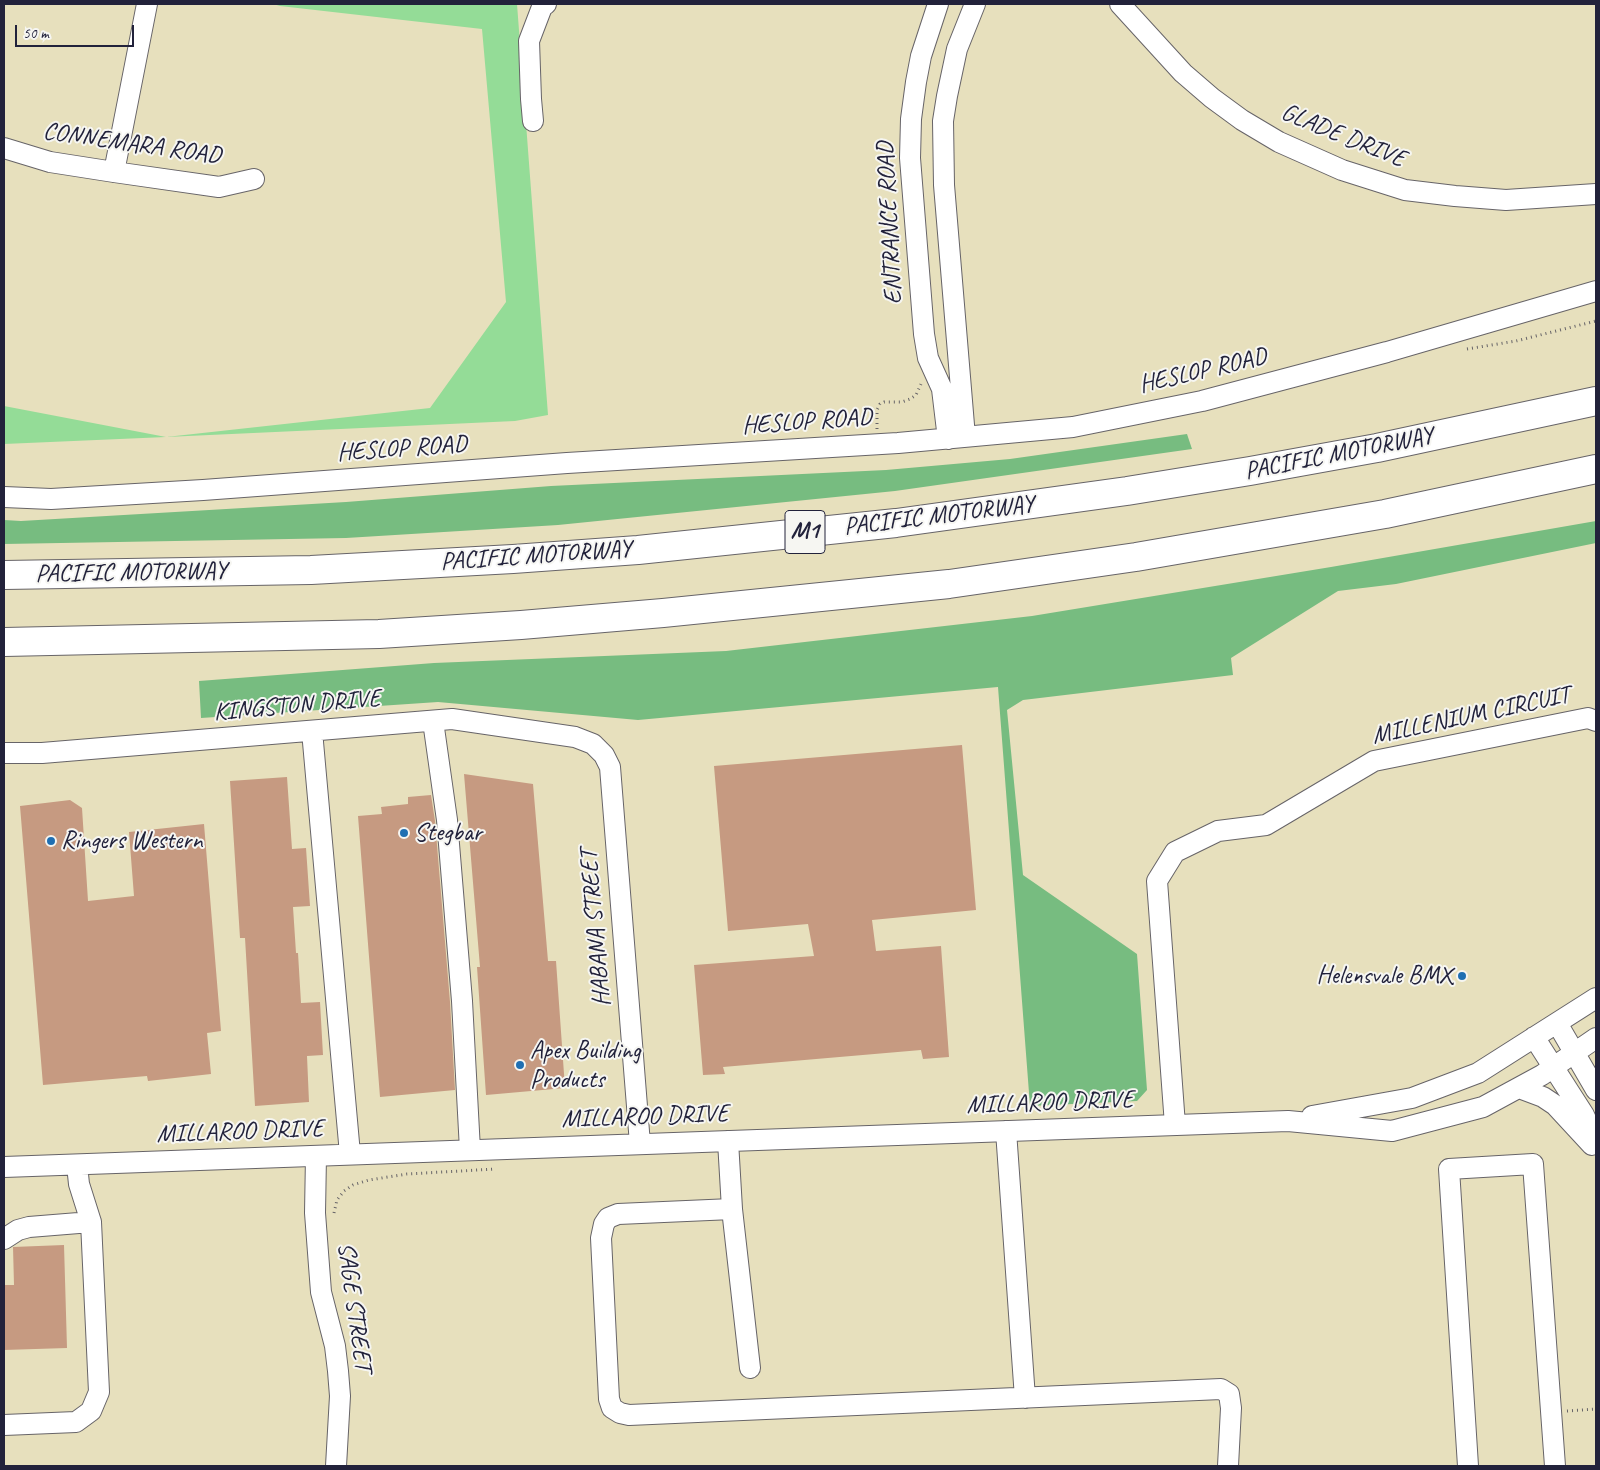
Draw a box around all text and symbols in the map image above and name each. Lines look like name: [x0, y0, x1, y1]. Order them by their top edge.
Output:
scale bar: [18, 15, 136, 47]
text: 50 m: [23, 24, 49, 43]
street label: GLADE DRIVE: [1277, 98, 1409, 174]
street label: CONNEMARA ROAD: [41, 117, 223, 171]
street label: ENTRANCE ROAD: [871, 141, 909, 305]
street label: HESLOP ROAD: [1136, 342, 1270, 400]
street label: HESLOP ROAD: [741, 402, 873, 442]
street label: PACIFIC MOTORWAY: [1242, 421, 1436, 487]
street label: HESLOP ROAD: [336, 429, 468, 469]
street label: PACIFIC MOTORWAY: [842, 489, 1036, 543]
road number: M1: [785, 511, 825, 554]
street label: PACIFIC MOTORWAY: [440, 534, 632, 578]
street label: PACIFIC MOTORWAY: [35, 556, 227, 590]
street label: MILLENIUM CIRCUIT: [1369, 680, 1573, 752]
street label: KINGSTON DRIVE: [212, 684, 382, 728]
place label: Stegbar: [414, 818, 482, 848]
place label: Ringers Western: [61, 826, 202, 856]
marker: Stegbar: [398, 827, 410, 839]
marker: Ringers Western: [45, 835, 57, 847]
street label: HABANA STREET: [574, 848, 618, 1008]
place label: Helensvale BMX: [1316, 961, 1452, 991]
marker: Helensvale BMX: [1456, 970, 1468, 982]
place label: Apex Building Products: [530, 1036, 641, 1095]
marker: Apex Building Products: [514, 1059, 526, 1071]
street label: MILLAROO DRIVE: [966, 1085, 1134, 1121]
street label: MILLAROO DRIVE: [561, 1099, 729, 1135]
street label: MILLAROO DRIVE: [156, 1114, 324, 1150]
street label: SAGE STREET: [330, 1240, 378, 1374]

